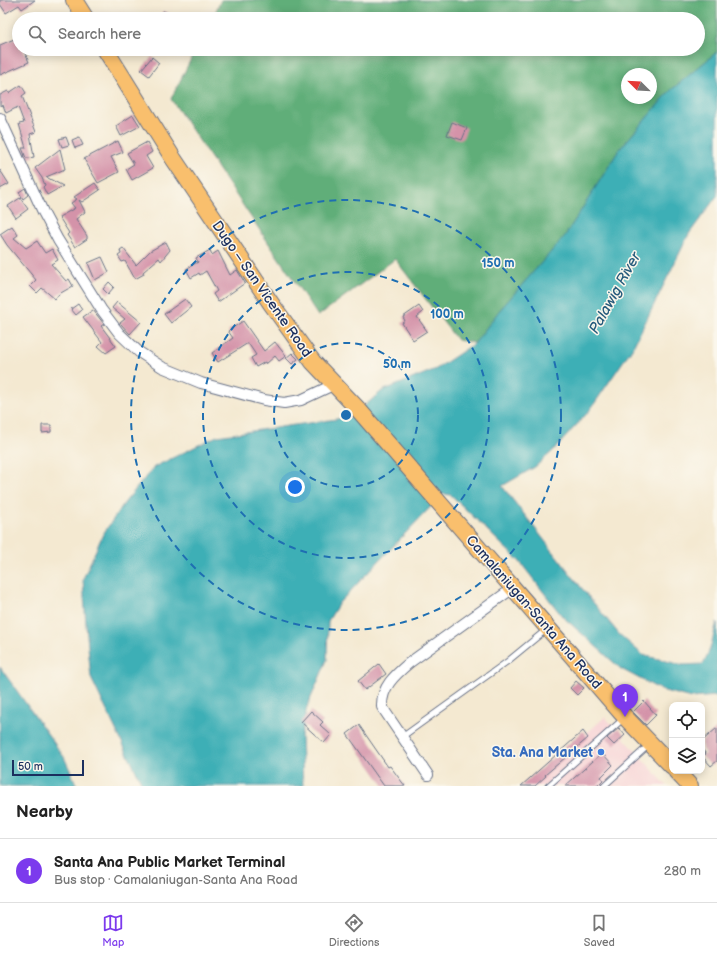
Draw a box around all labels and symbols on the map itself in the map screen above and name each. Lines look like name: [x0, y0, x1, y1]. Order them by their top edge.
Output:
north arrow: [621, 68, 657, 104]
street label: Dugo – San Vicente Road: [208, 218, 316, 360]
water label: Palawig River: [585, 248, 646, 337]
text: 150 m: [482, 256, 514, 271]
text: 100 m: [430, 307, 464, 322]
text: 50 m: [383, 357, 411, 372]
centre of rings: [339, 408, 353, 422]
your location: [285, 477, 305, 497]
street label: Camalaniugan-Santa Ana Road: [463, 532, 605, 692]
pin: 1: [612, 684, 638, 717]
place label: Sta. Ana Market: [492, 744, 593, 761]
marker: Sta. Ana Market: [596, 747, 606, 757]
scale bar: [12, 758, 84, 777]

